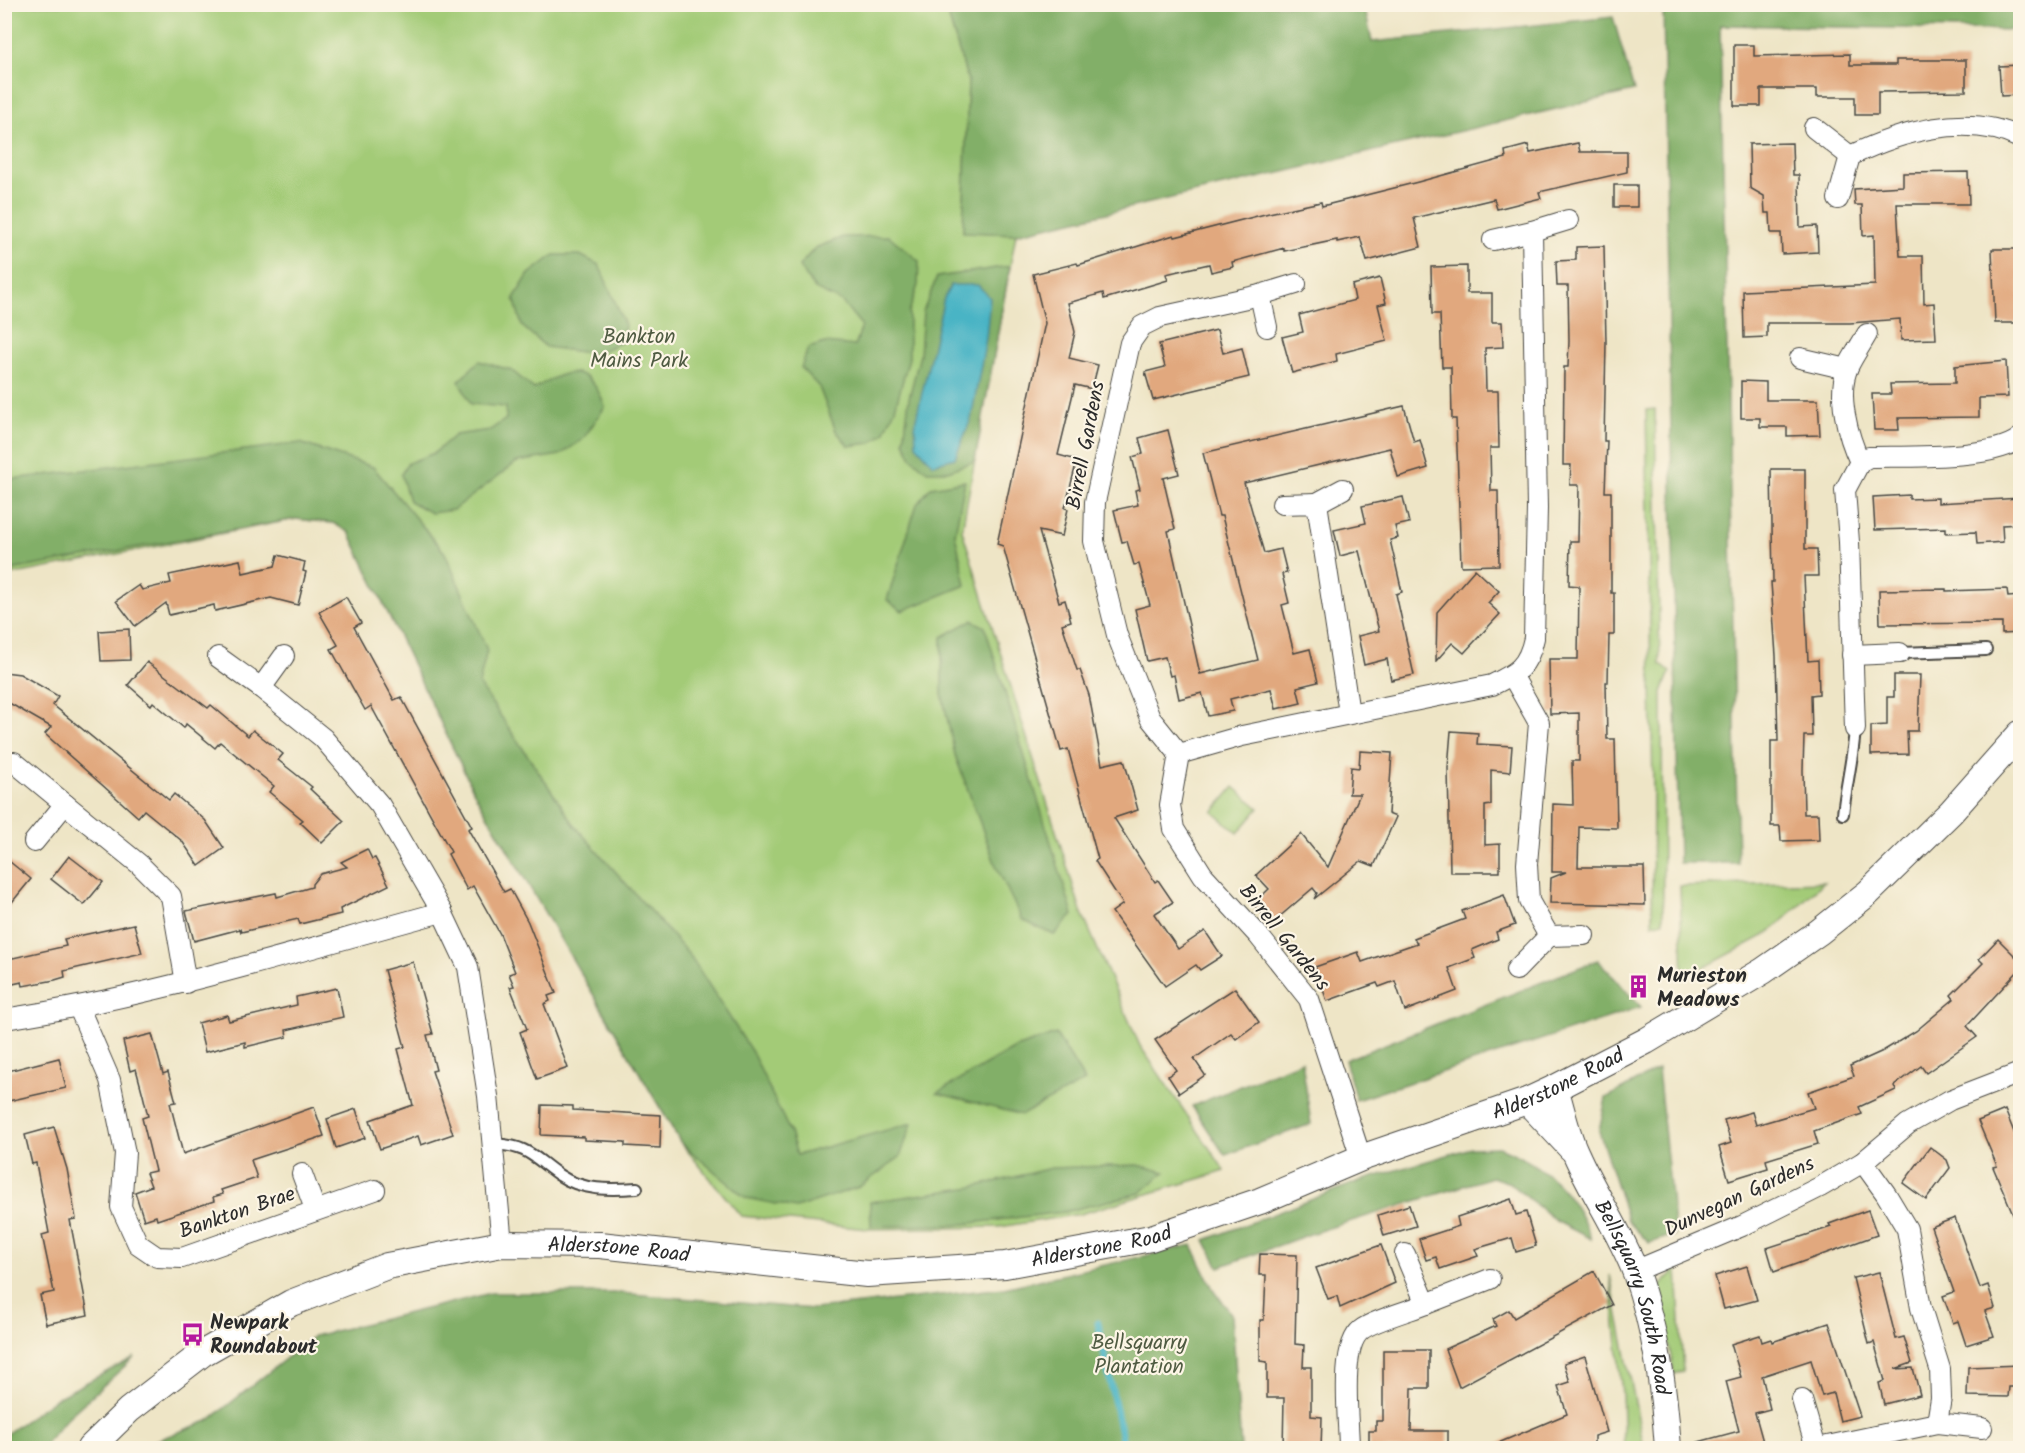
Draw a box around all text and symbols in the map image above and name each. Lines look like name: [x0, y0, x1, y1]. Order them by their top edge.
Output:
park label: Bankton Mains Park: [590, 321, 688, 378]
street label: Birrell Gardens: [1058, 378, 1115, 512]
street label: Birrell Gardens: [1230, 877, 1338, 999]
place label: Murieston Meadows: [1657, 960, 1747, 1017]
building icon: Murieston Meadows: [1626, 974, 1652, 1000]
street label: Alderstone Road: [1488, 1040, 1631, 1130]
street label: Dunvegan Gardens: [1659, 1148, 1820, 1247]
street label: Bankton Brae: [175, 1178, 301, 1249]
street label: Bellsquarry South Road: [1584, 1194, 1678, 1397]
street label: Alderstone Road: [1029, 1217, 1177, 1278]
street label: Alderstone Road: [547, 1229, 692, 1273]
place label: Newpark Roundabout: [210, 1307, 318, 1364]
bus stop icon: Newpark Roundabout: [179, 1321, 205, 1347]
park label: Bellsquarry Plantation: [1091, 1327, 1187, 1384]

